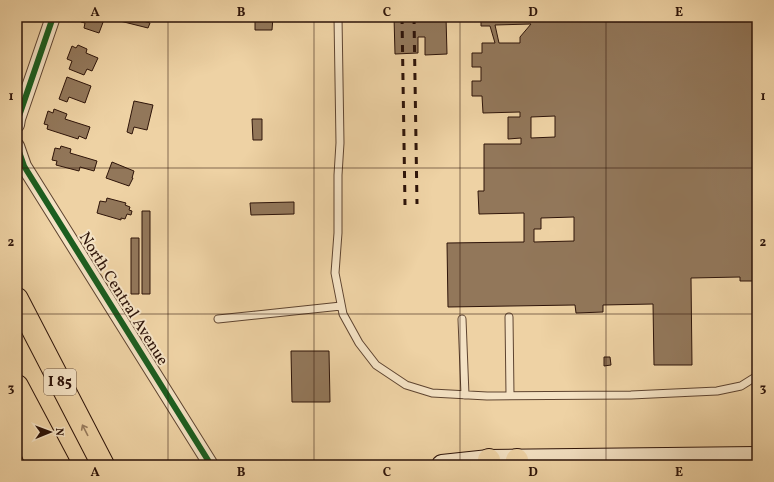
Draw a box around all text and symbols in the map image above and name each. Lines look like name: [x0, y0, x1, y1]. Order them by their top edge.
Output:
text: A: [90, 4, 100, 22]
text: B: [237, 4, 246, 22]
text: C: [383, 4, 391, 22]
text: D: [528, 4, 538, 22]
text: E: [675, 4, 683, 22]
text: 1: [8, 88, 14, 106]
text: 1: [760, 88, 766, 106]
street label: North Central Avenue: [73, 228, 173, 370]
text: 2: [8, 234, 15, 252]
text: 2: [760, 234, 767, 252]
road number: I 85: [44, 369, 76, 395]
text: 3: [8, 380, 15, 398]
text: 3: [760, 380, 767, 398]
north arrow: [30, 412, 70, 452]
one-way arrow: [81, 425, 88, 437]
text: N: [51, 428, 66, 436]
text: A: [90, 464, 100, 482]
text: B: [237, 464, 246, 482]
text: C: [383, 464, 391, 482]
text: D: [528, 464, 538, 482]
text: E: [675, 464, 683, 482]

